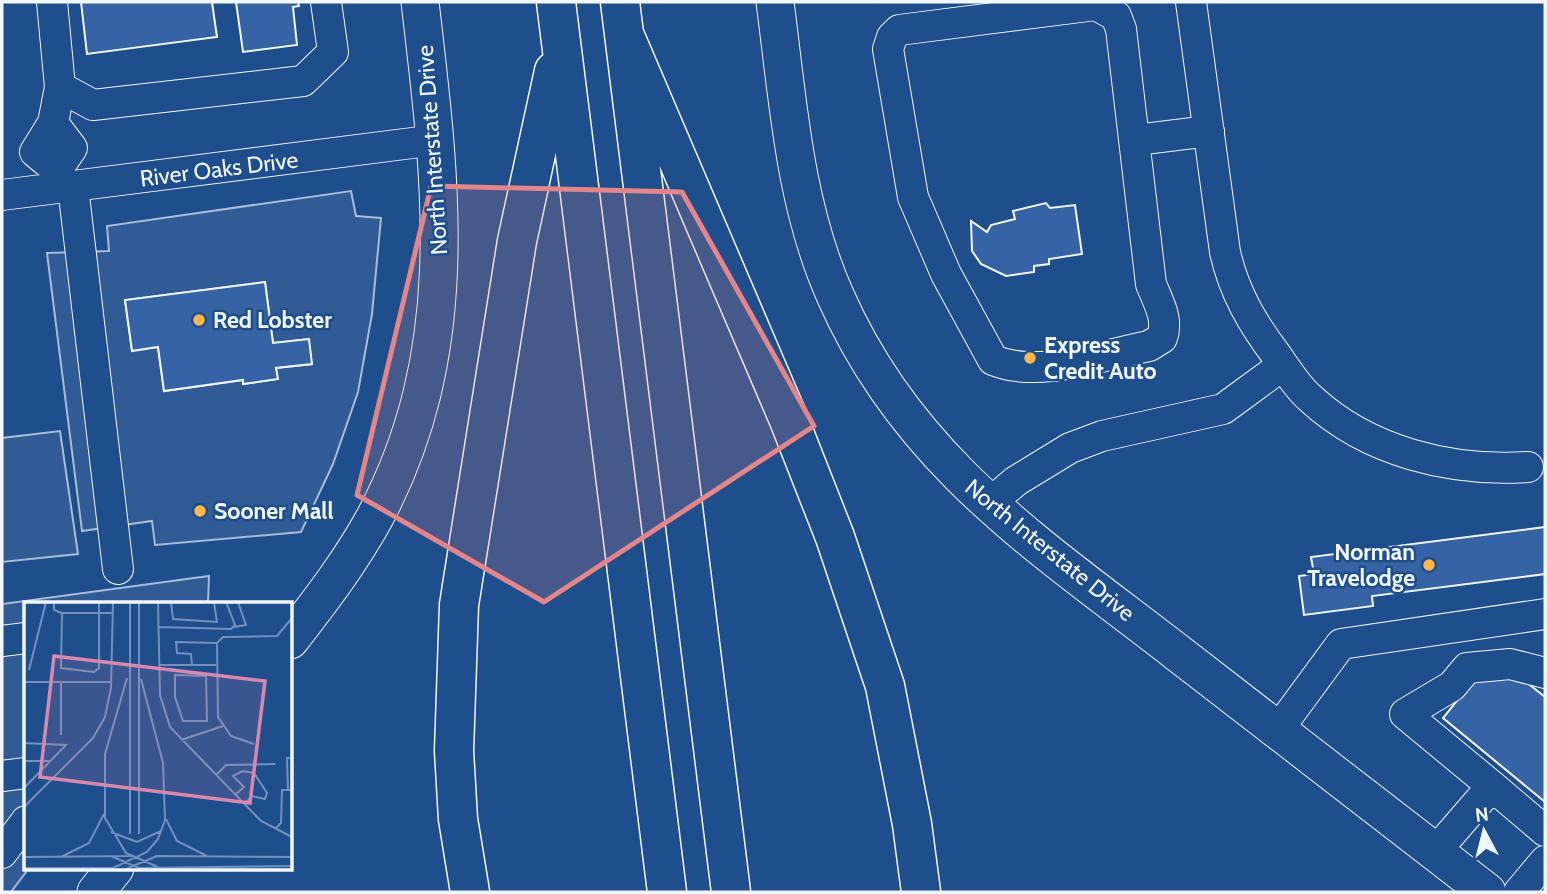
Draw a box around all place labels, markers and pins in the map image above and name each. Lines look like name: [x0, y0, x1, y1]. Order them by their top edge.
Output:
place label: Red Lobster: [213, 306, 332, 334]
marker: Red Lobster: [191, 312, 207, 328]
place label: Express Credit Auto: [1044, 331, 1157, 385]
marker: Express Credit Auto: [1022, 350, 1038, 366]
place label: Sooner Mall: [214, 497, 333, 525]
marker: Sooner Mall: [192, 503, 208, 519]
place label: Norman Travelodge: [1307, 538, 1415, 592]
marker: Norman Travelodge: [1421, 557, 1437, 573]

